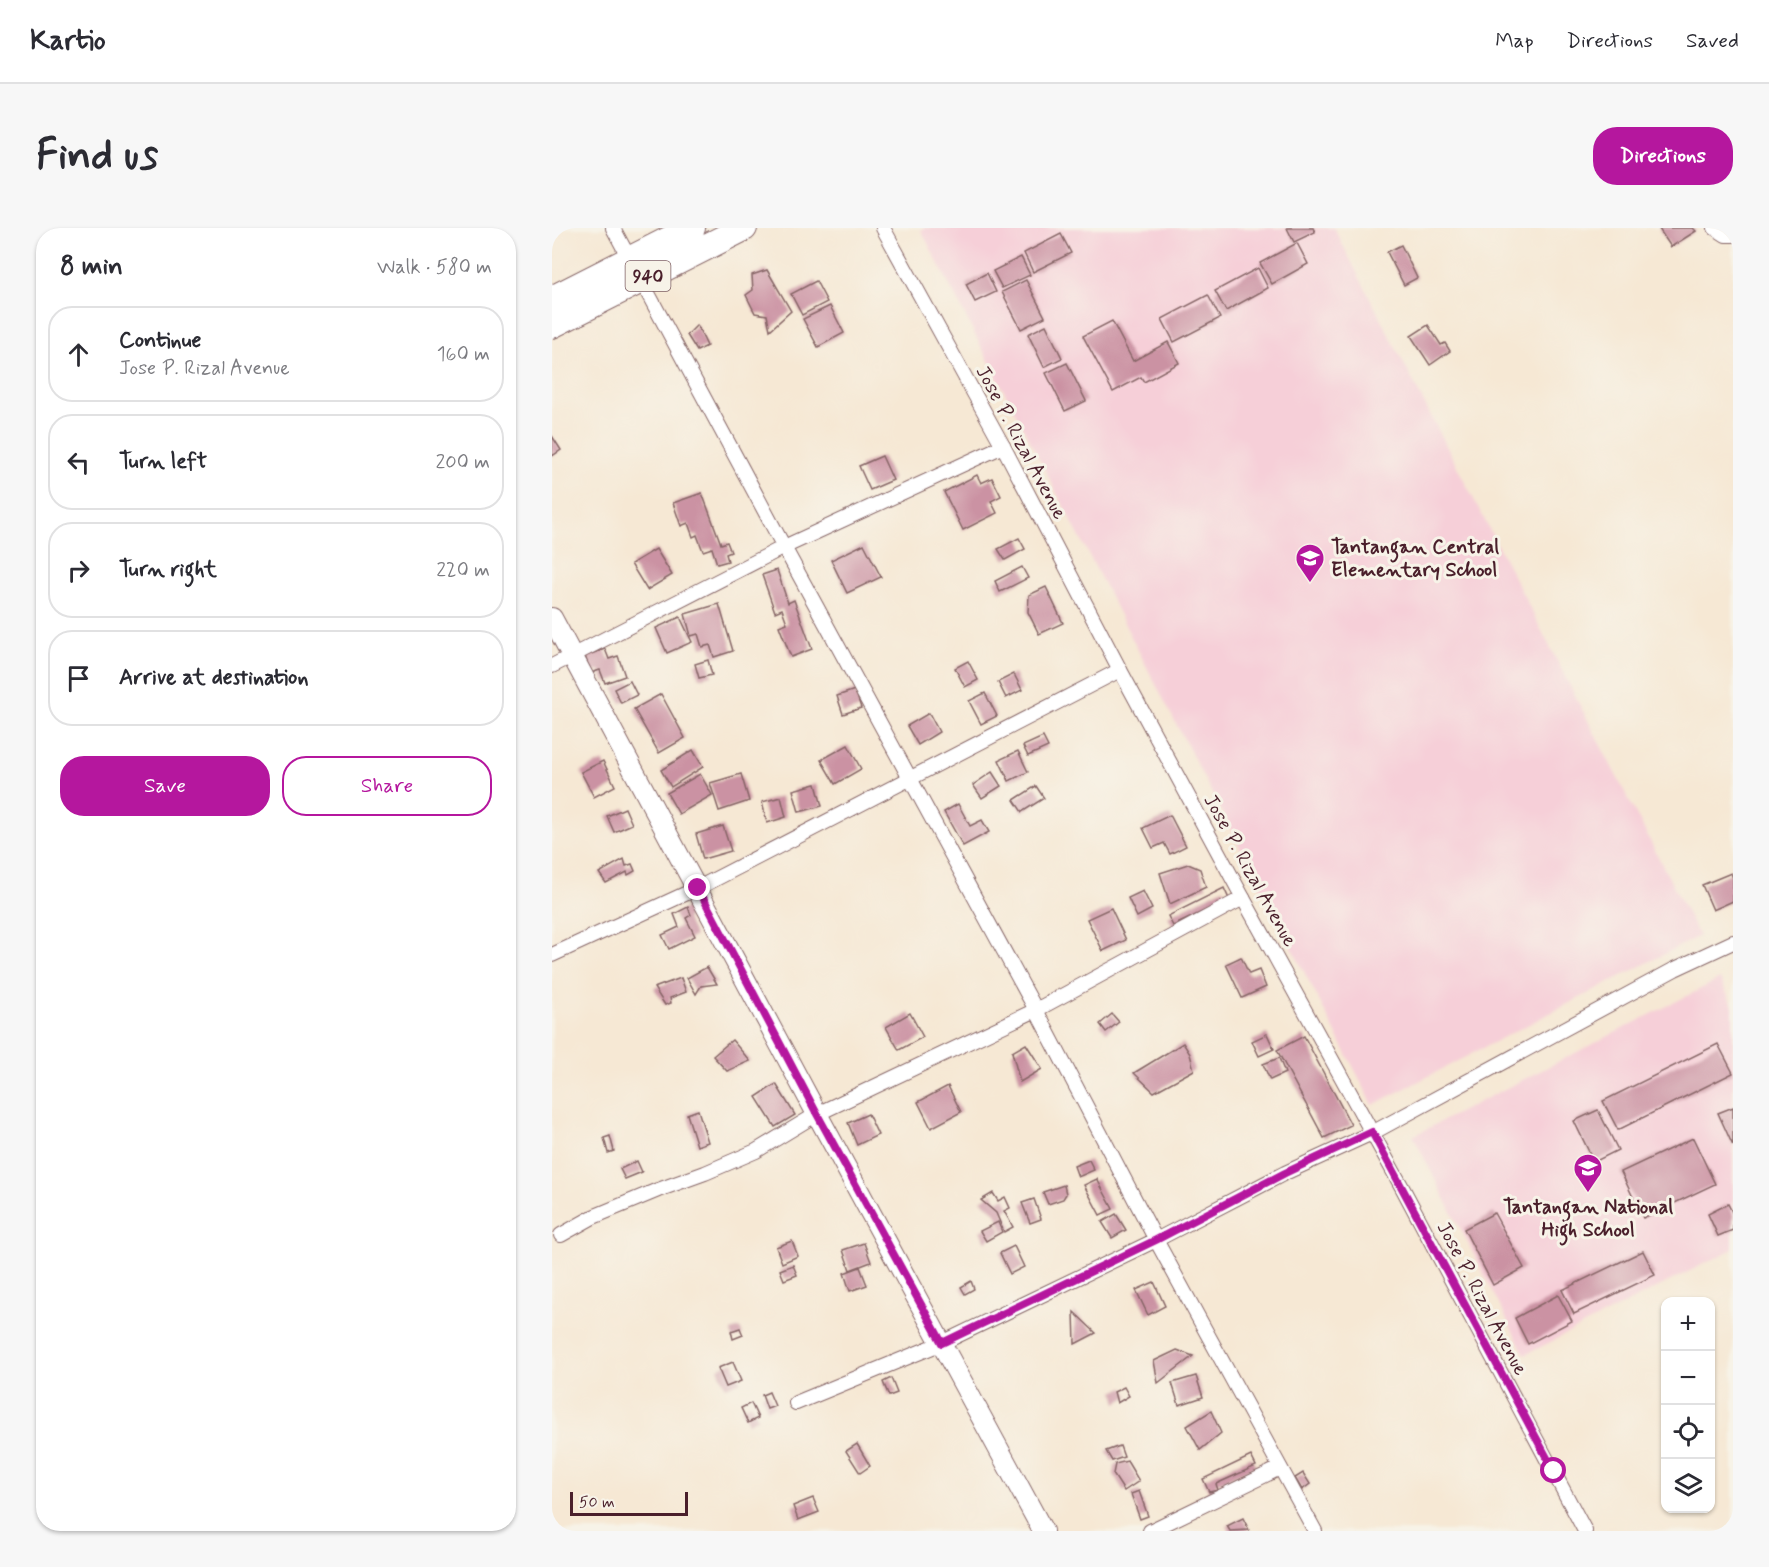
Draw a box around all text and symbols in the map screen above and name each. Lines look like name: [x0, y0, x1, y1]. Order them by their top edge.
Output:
text: Kartio: [30, 23, 106, 60]
text: Map: [1495, 27, 1534, 55]
text: Directions: [1567, 27, 1653, 55]
text: Saved: [1686, 27, 1739, 55]
button: Directions: [1593, 127, 1733, 185]
text: Find us: [36, 129, 158, 184]
text: 8 min: [60, 250, 123, 284]
text: Walk · 580 m: [377, 254, 492, 281]
road number: 940: [626, 261, 670, 291]
text: Continue: [119, 327, 201, 355]
icon: ahead: [62, 338, 95, 371]
text: 160 m: [437, 341, 490, 368]
text: Jose P. Rizal Avenue: [119, 355, 290, 382]
street label: Jose P. Rizal Avenue: [969, 361, 1073, 524]
icon: left: [62, 446, 95, 479]
text: Turn left: [119, 448, 207, 476]
text: 200 m: [435, 449, 490, 476]
place label: Tantangan Central Elementary School: [1331, 534, 1499, 584]
school or university icon: Tantangan Central Elementary School: [1294, 542, 1326, 584]
icon: right: [62, 554, 95, 587]
text: Turn right: [119, 556, 217, 584]
text: 220 m: [436, 557, 490, 584]
icon: arrive: [62, 662, 95, 695]
text: Arrive at destination: [119, 664, 309, 692]
button: Save: [60, 756, 270, 816]
button: Share: [282, 756, 492, 816]
street label: Jose P. Rizal Avenue: [1197, 790, 1303, 952]
route end: [684, 874, 710, 900]
school or university icon: Tantangan National High School: [1572, 1152, 1604, 1194]
place label: Tantangan National High School: [1503, 1194, 1673, 1246]
street label: Jose P. Rizal Avenue: [1430, 1217, 1534, 1380]
map controls: [1661, 1297, 1715, 1513]
button: +: [1661, 1297, 1715, 1351]
button: −: [1661, 1351, 1715, 1405]
button: locate: [1661, 1405, 1715, 1459]
route start: [1540, 1457, 1566, 1483]
button: layers: [1661, 1459, 1715, 1513]
scale bar: [570, 1489, 688, 1516]
text: 50 m: [579, 1492, 615, 1513]

